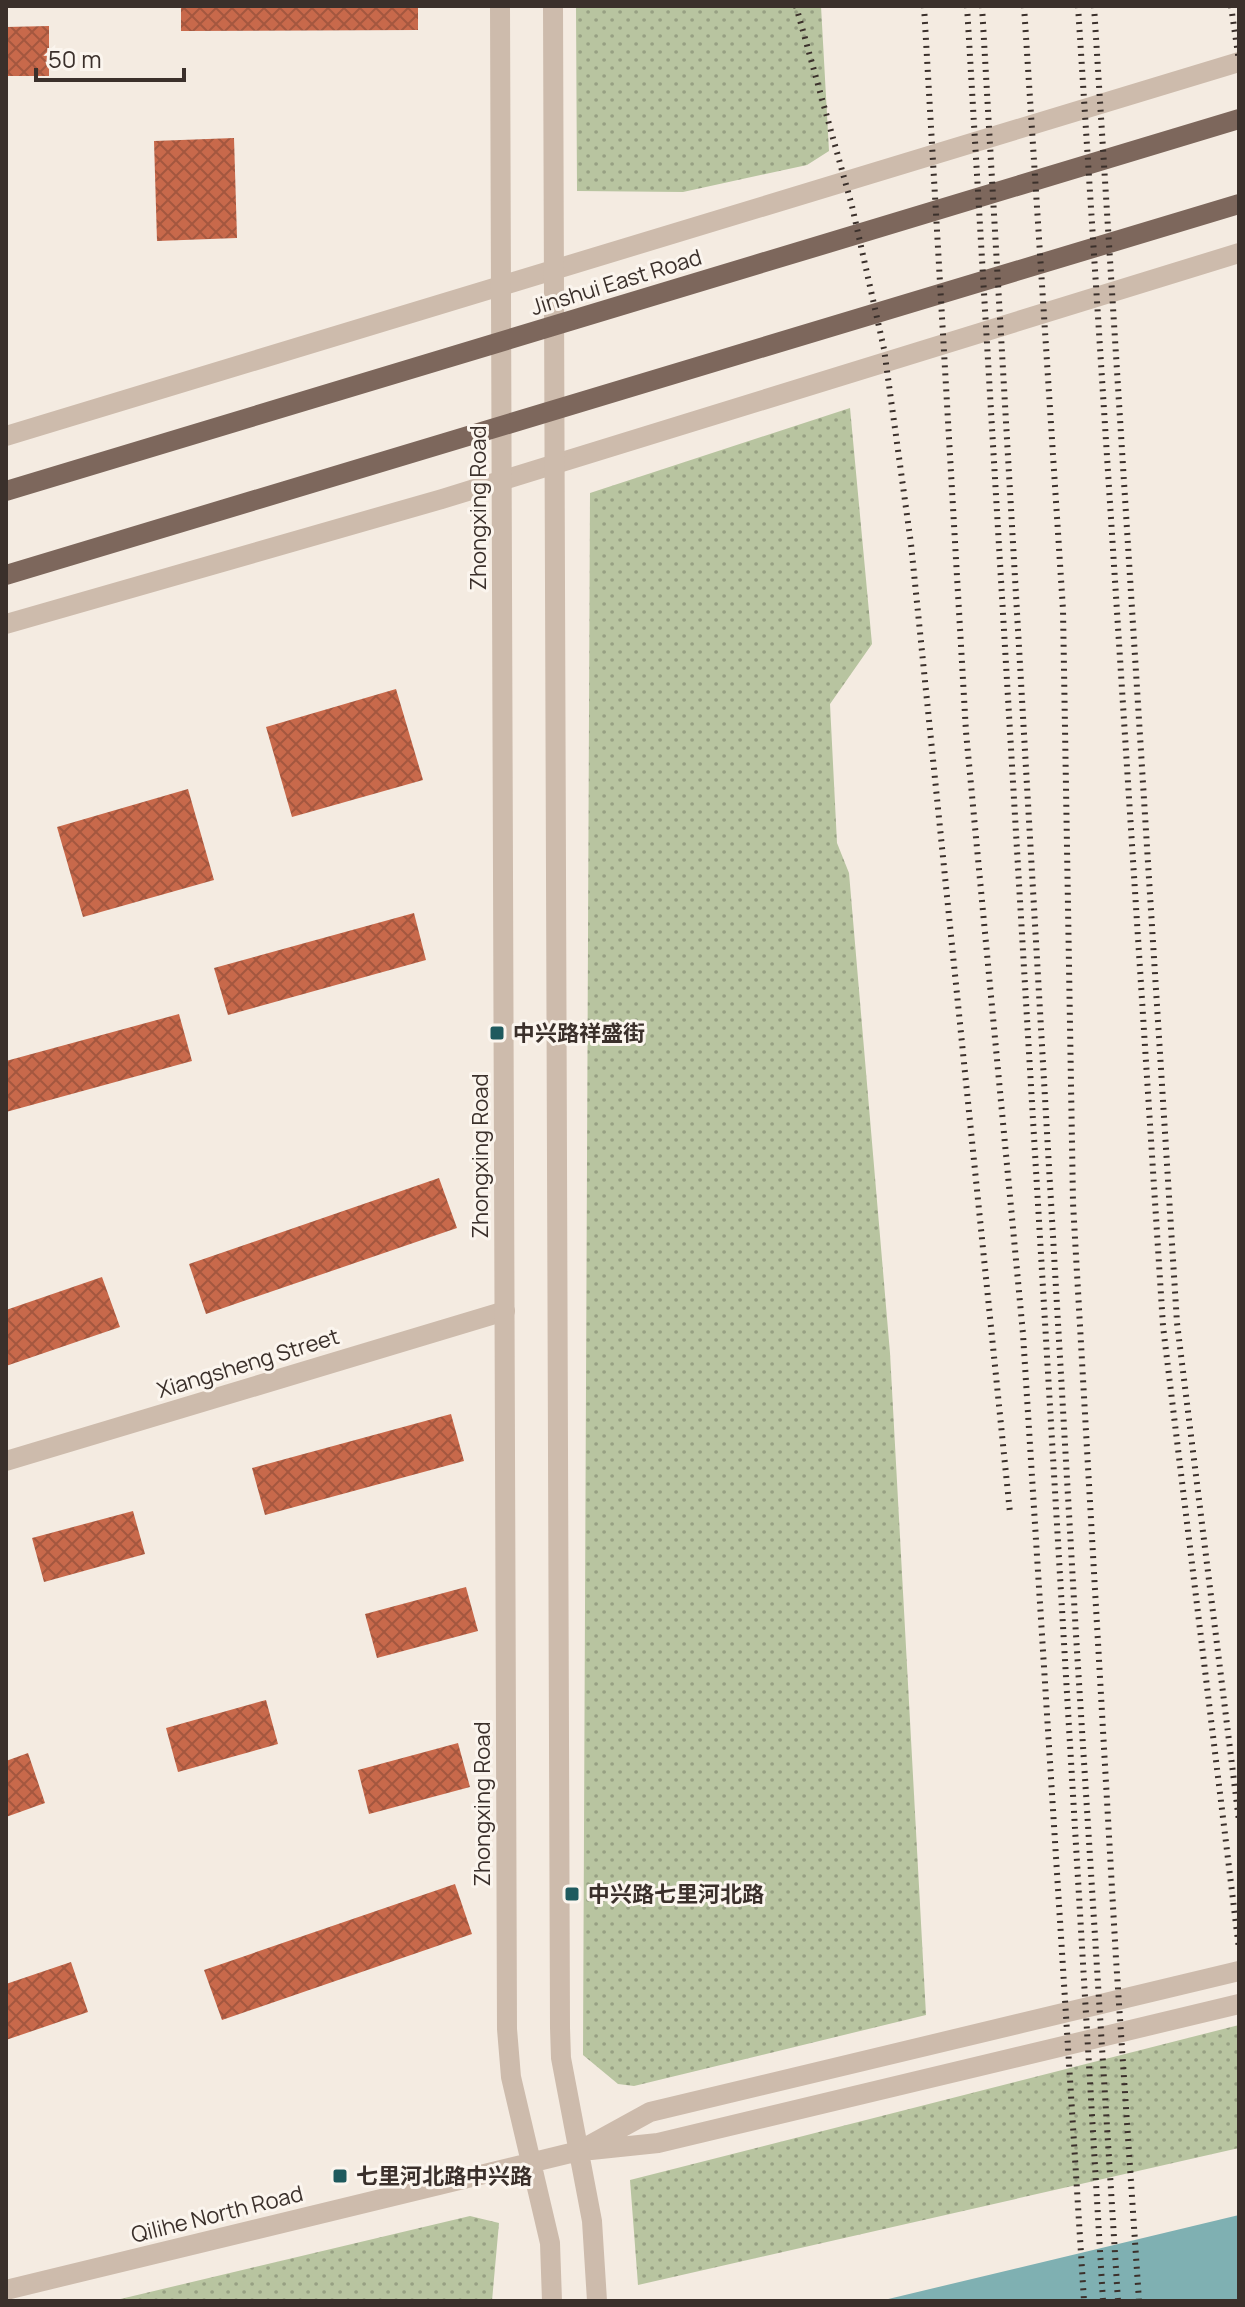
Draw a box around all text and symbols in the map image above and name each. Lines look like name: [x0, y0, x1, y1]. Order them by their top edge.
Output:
scale bar: [36, 32, 184, 82]
text: 50 m: [48, 42, 102, 75]
street label: Jinshui East Road: [527, 242, 705, 322]
street label: Zhongxing Road: [463, 425, 493, 591]
place label: 中兴路祥盛街: [513, 1018, 645, 1048]
marker: 中兴路祥盛街: [488, 1024, 506, 1042]
street label: Zhongxing Road: [465, 1073, 495, 1239]
street label: Xiangsheng Street: [153, 1321, 343, 1405]
street label: Zhongxing Road: [467, 1721, 497, 1887]
place label: 中兴路七里河北路: [588, 1879, 764, 1909]
marker: 中兴路七里河北路: [563, 1885, 581, 1903]
place label: 七里河北路中兴路: [356, 2161, 532, 2191]
marker: 七里河北路中兴路: [331, 2167, 349, 2185]
street label: Qilihe North Road: [128, 2178, 306, 2250]

